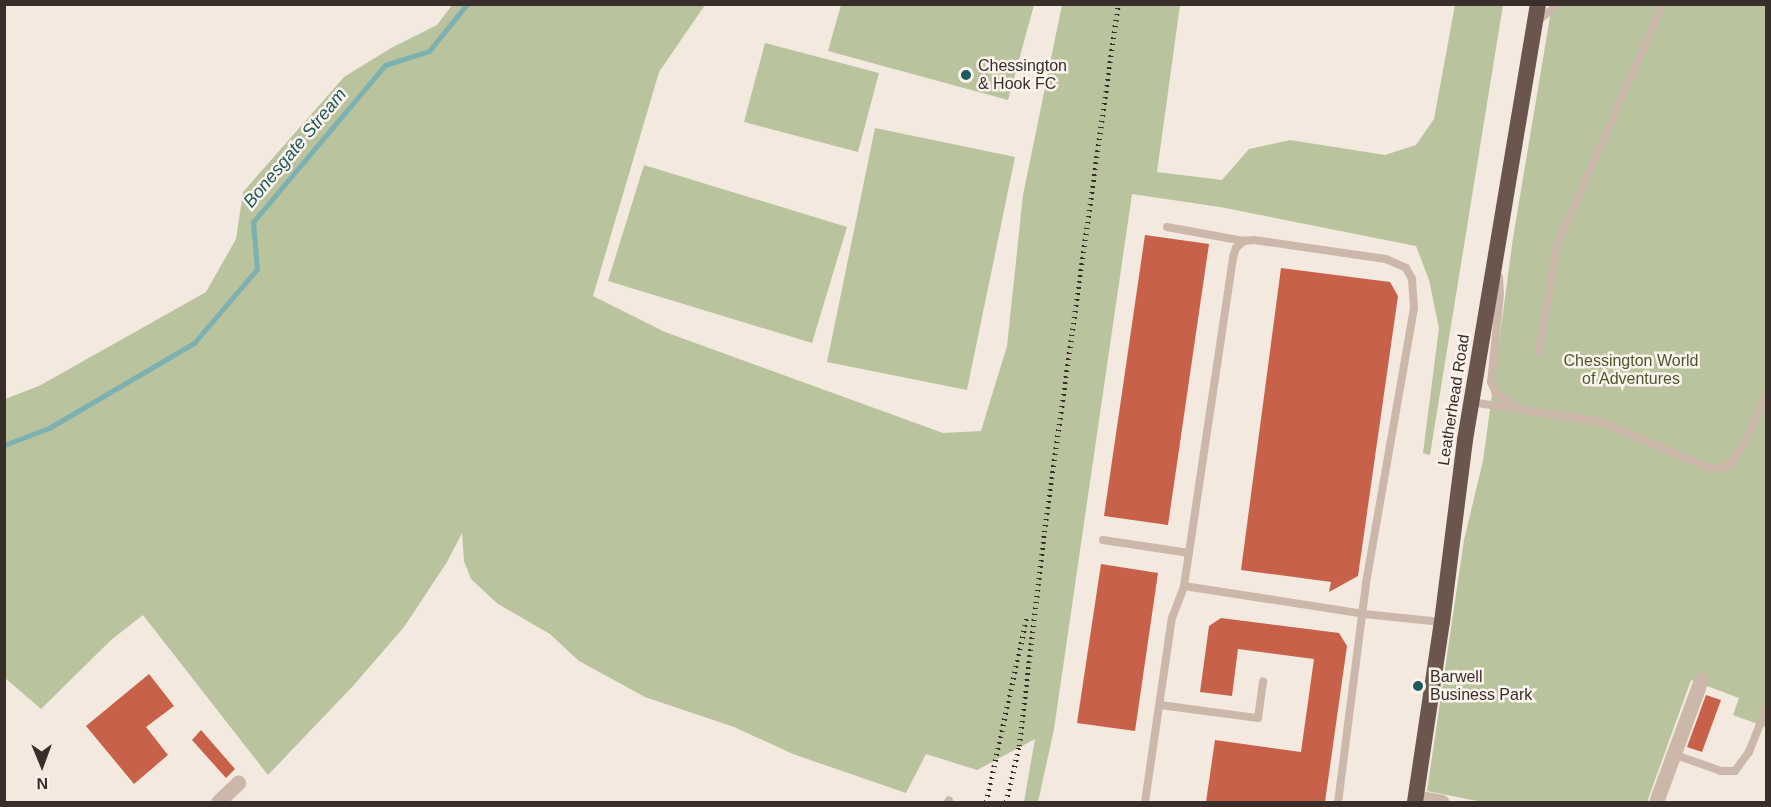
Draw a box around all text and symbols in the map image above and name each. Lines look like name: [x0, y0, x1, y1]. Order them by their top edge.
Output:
place label: Chessington & Hook FC: [978, 56, 1067, 94]
marker: Chessington & Hook FC: [959, 68, 973, 82]
water label: Bonesgate Stream: [239, 84, 351, 212]
street label: Leatherhead Road: [1434, 333, 1474, 467]
park label: Chessington World of Adventures: [1564, 351, 1698, 389]
place label: Barwell Business Park: [1430, 667, 1532, 705]
marker: Barwell Business Park: [1411, 679, 1425, 693]
north arrow: [12, 735, 72, 795]
text: N: [36, 775, 48, 792]

